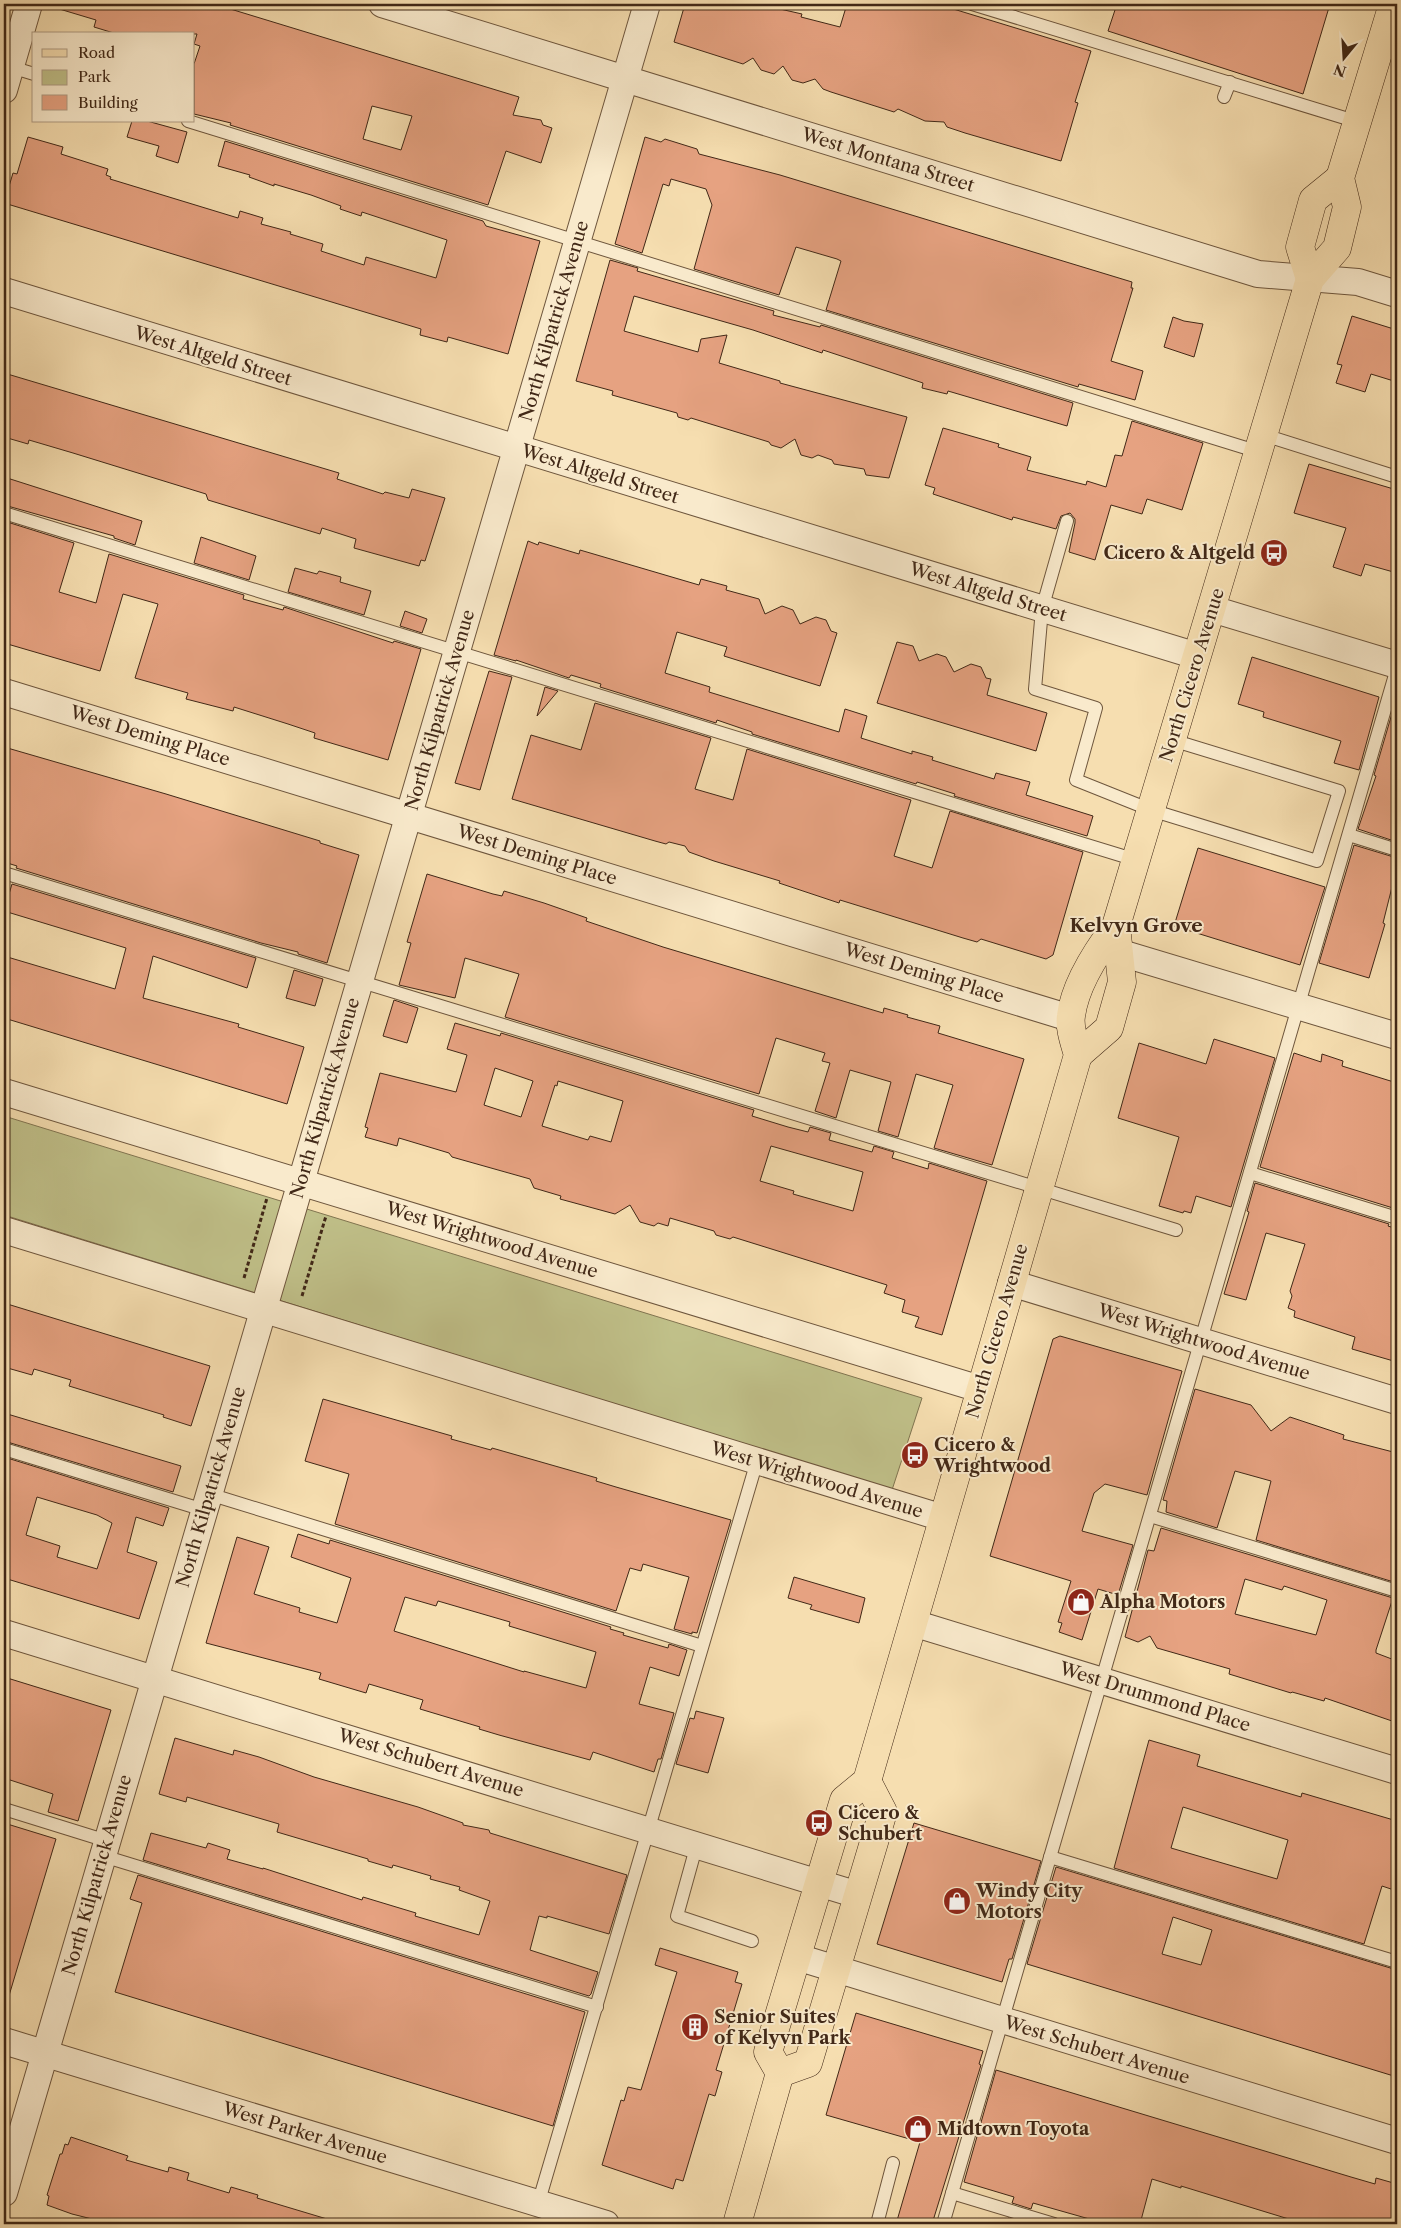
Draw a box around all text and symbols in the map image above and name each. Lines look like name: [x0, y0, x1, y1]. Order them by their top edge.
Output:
legend: [32, 32, 195, 122]
north arrow: [1318, 32, 1368, 82]
text: Road: [78, 43, 115, 62]
text: N: [1331, 60, 1349, 81]
text: Park: [78, 67, 112, 86]
text: Building: [78, 93, 138, 112]
street label: West Montana Street: [798, 123, 978, 197]
street label: North Kilpatrick Avenue: [515, 218, 593, 424]
street label: West Altgeld Street: [131, 321, 295, 391]
street label: West Altgeld Street: [518, 439, 682, 509]
bus stop icon: Cicero & Altgeld: [1259, 538, 1289, 568]
place label: Cicero & Altgeld: [1103, 542, 1255, 564]
street label: West Altgeld Street: [906, 557, 1070, 627]
street label: North Cicero Avenue: [1155, 585, 1229, 765]
street label: North Kilpatrick Avenue: [401, 607, 479, 813]
street label: West Deming Place: [67, 701, 233, 771]
street label: West Deming Place: [454, 820, 620, 890]
district label: Kelvyn Grove: [1069, 914, 1203, 937]
street label: West Deming Place: [841, 938, 1007, 1008]
street label: North Kilpatrick Avenue: [286, 995, 364, 1201]
street label: West Wrightwood Avenue: [382, 1197, 601, 1283]
street label: North Cicero Avenue: [962, 1241, 1032, 1421]
street label: West Wrightwood Avenue: [1094, 1299, 1313, 1385]
street label: North Kilpatrick Avenue: [172, 1384, 250, 1590]
place label: Cicero & Wrightwood: [933, 1434, 1051, 1477]
street label: West Wrightwood Avenue: [707, 1437, 926, 1523]
bus stop icon: Cicero & Wrightwood: [900, 1440, 930, 1470]
shop icon: Alpha Motors: [1066, 1587, 1096, 1617]
place label: Alpha Motors: [1099, 1591, 1225, 1613]
street label: West Drummond Place: [1056, 1657, 1253, 1737]
street label: West Schubert Avenue: [335, 1724, 526, 1802]
street label: North Kilpatrick Avenue: [58, 1772, 136, 1978]
place label: Cicero & Schubert: [838, 1802, 923, 1845]
bus stop icon: Cicero & Schubert: [804, 1808, 834, 1838]
place label: Windy City Motors: [975, 1880, 1083, 1923]
shop icon: Windy City Motors: [942, 1886, 972, 1916]
place label: Senior Suites of Kelyvn Park: [714, 2006, 851, 2049]
street label: West Schubert Avenue: [1001, 2011, 1192, 2089]
building icon: Senior Suites of Kelyvn Park: [680, 2012, 710, 2042]
street label: West Parker Avenue: [219, 2097, 390, 2169]
shop icon: Midtown Toyota: [903, 2114, 933, 2144]
place label: Midtown Toyota: [937, 2118, 1090, 2140]

